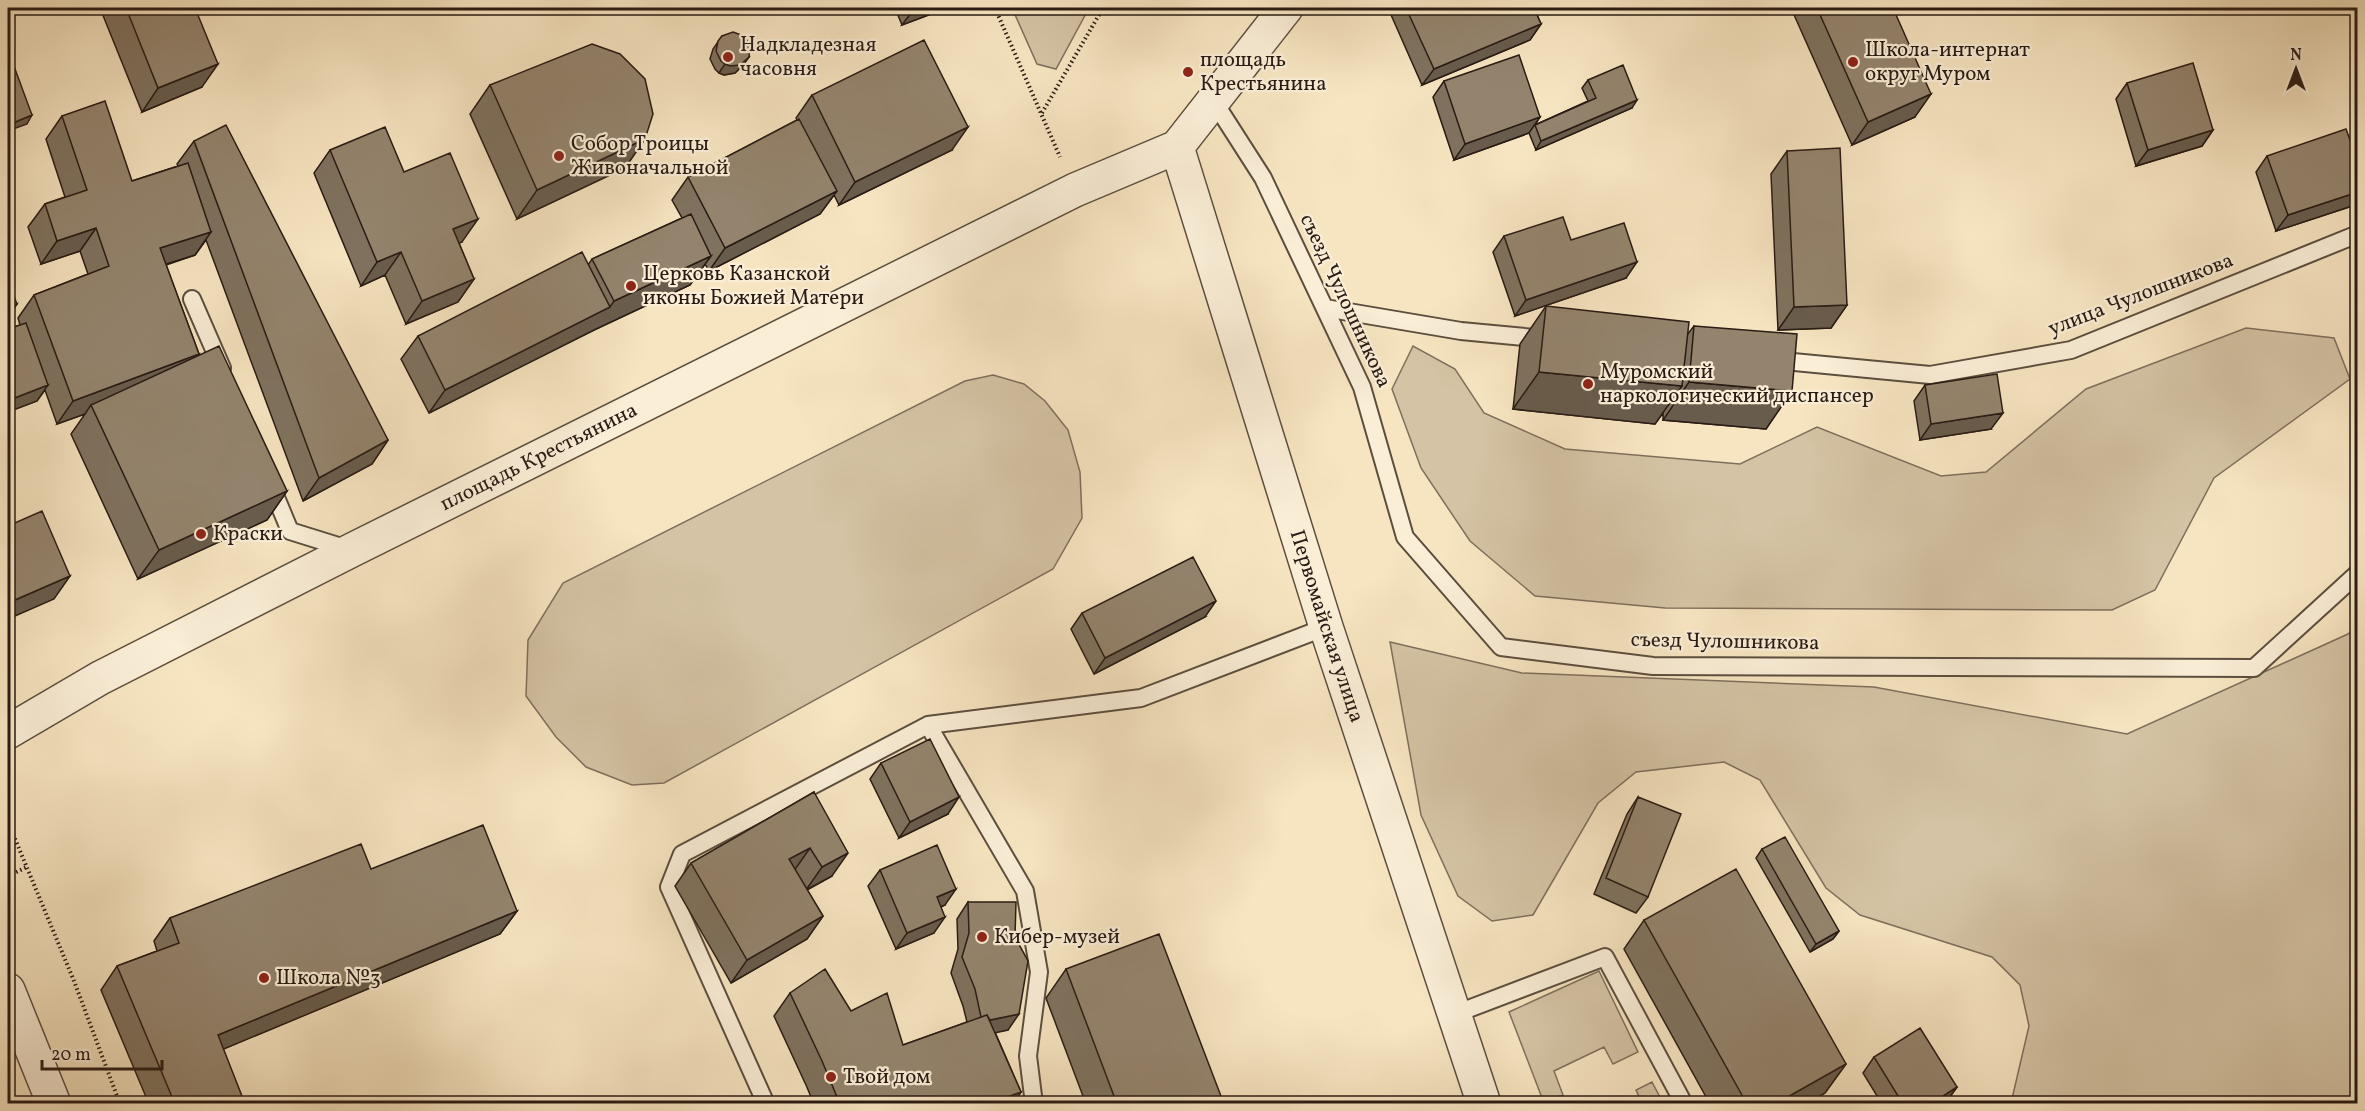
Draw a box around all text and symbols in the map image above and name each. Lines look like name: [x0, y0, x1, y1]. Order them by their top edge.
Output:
place label: Надкладезная часовня: [740, 31, 876, 84]
place label: Школа-интернат округ Муром: [1865, 36, 2030, 89]
north arrow: [2266, 39, 2326, 99]
text: N: [2290, 45, 2302, 67]
place label: площадь Крестьянина: [1200, 46, 1327, 99]
marker: Надкладезная часовня: [721, 50, 735, 64]
marker: Школа-интернат округ Муром: [1846, 55, 1860, 69]
marker: площадь Крестьянина: [1181, 65, 1195, 79]
place label: Собор Троицы Живоначальной: [571, 130, 729, 183]
marker: Собор Троицы Живоначальной: [552, 149, 566, 163]
street label: съезд Чулошникова: [1292, 209, 1398, 393]
street label: улица Чулошникова: [2044, 246, 2238, 344]
place label: Церковь Казанской иконы Божией Матери: [643, 260, 864, 313]
marker: Церковь Казанской иконы Божией Матери: [624, 279, 638, 293]
place label: Муромский наркологический диспансер: [1600, 358, 1874, 411]
marker: Муромский наркологический диспансер: [1581, 377, 1595, 391]
street label: площадь Крестьянина: [435, 396, 642, 518]
place label: Краски: [213, 520, 283, 549]
street label: Первомайская улица: [1282, 526, 1371, 726]
marker: Краски: [194, 527, 208, 541]
street label: съезд Чулошникова: [1630, 626, 1820, 658]
place label: Кибер-музей: [994, 923, 1120, 952]
marker: Кибер-музей: [975, 930, 989, 944]
place label: Школа №3: [276, 964, 381, 993]
marker: Школа №3: [257, 971, 271, 985]
scale bar: [42, 1033, 162, 1071]
text: 20 m: [51, 1043, 91, 1068]
place label: Твой дом: [843, 1063, 930, 1092]
marker: Твой дом: [824, 1070, 838, 1084]

